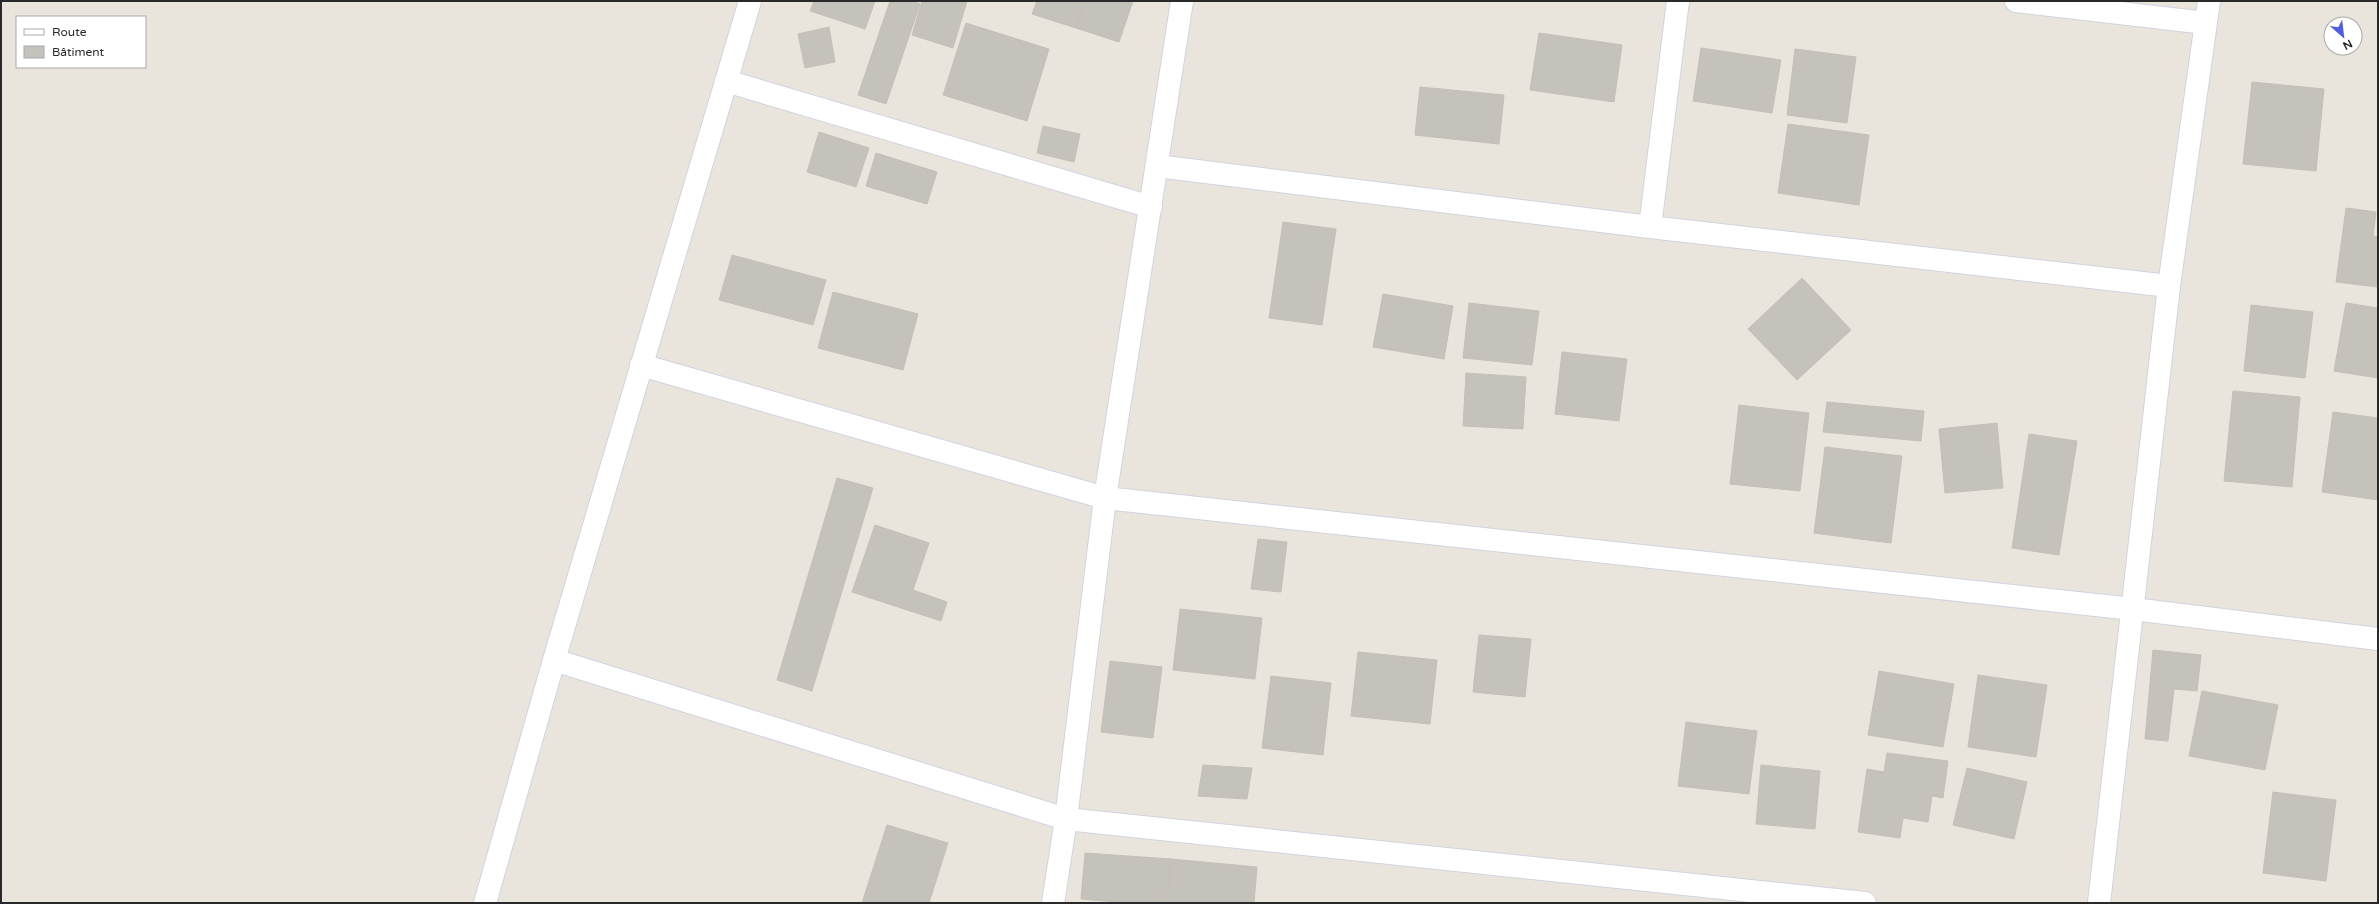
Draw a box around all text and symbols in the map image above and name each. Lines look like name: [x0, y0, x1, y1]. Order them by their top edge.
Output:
legend: [16, 16, 146, 68]
north arrow: [2323, 16, 2363, 56]
text: Route: [52, 25, 87, 39]
text: N: [2341, 37, 2354, 52]
text: Bâtiment: [52, 45, 104, 59]

